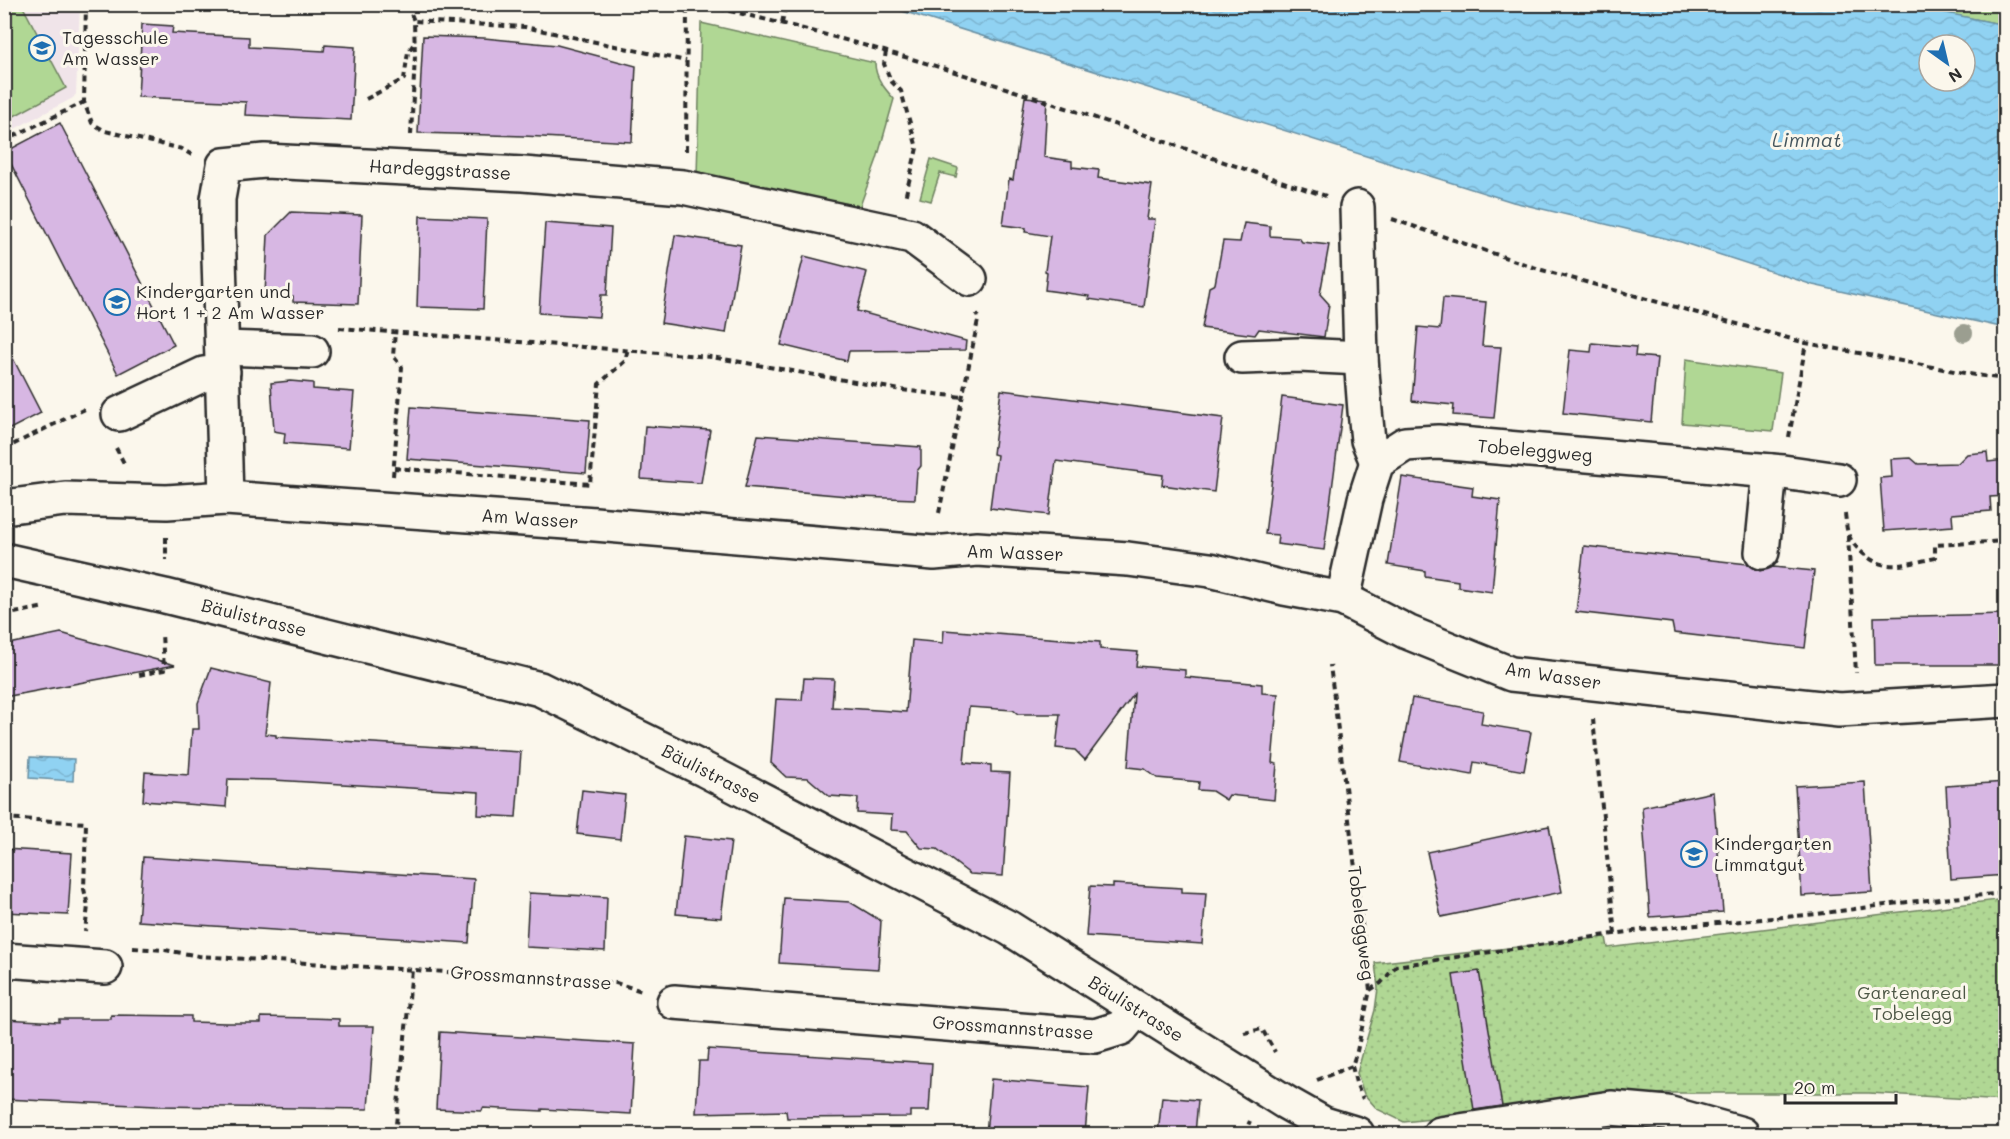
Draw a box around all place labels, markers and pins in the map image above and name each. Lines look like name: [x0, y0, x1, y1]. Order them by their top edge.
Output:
place label: Tagesschule Am Wasser: [62, 25, 169, 70]
school or university icon: Tagesschule Am Wasser: [27, 33, 57, 63]
place label: Kindergarten und Hort 1 + 2 Am Wasser: [136, 279, 325, 324]
school or university icon: Kindergarten und Hort 1 + 2 Am Wasser: [102, 287, 132, 317]
place label: Kindergarten Limmatgut: [1714, 831, 1832, 876]
school or university icon: Kindergarten Limmatgut: [1679, 839, 1709, 869]

